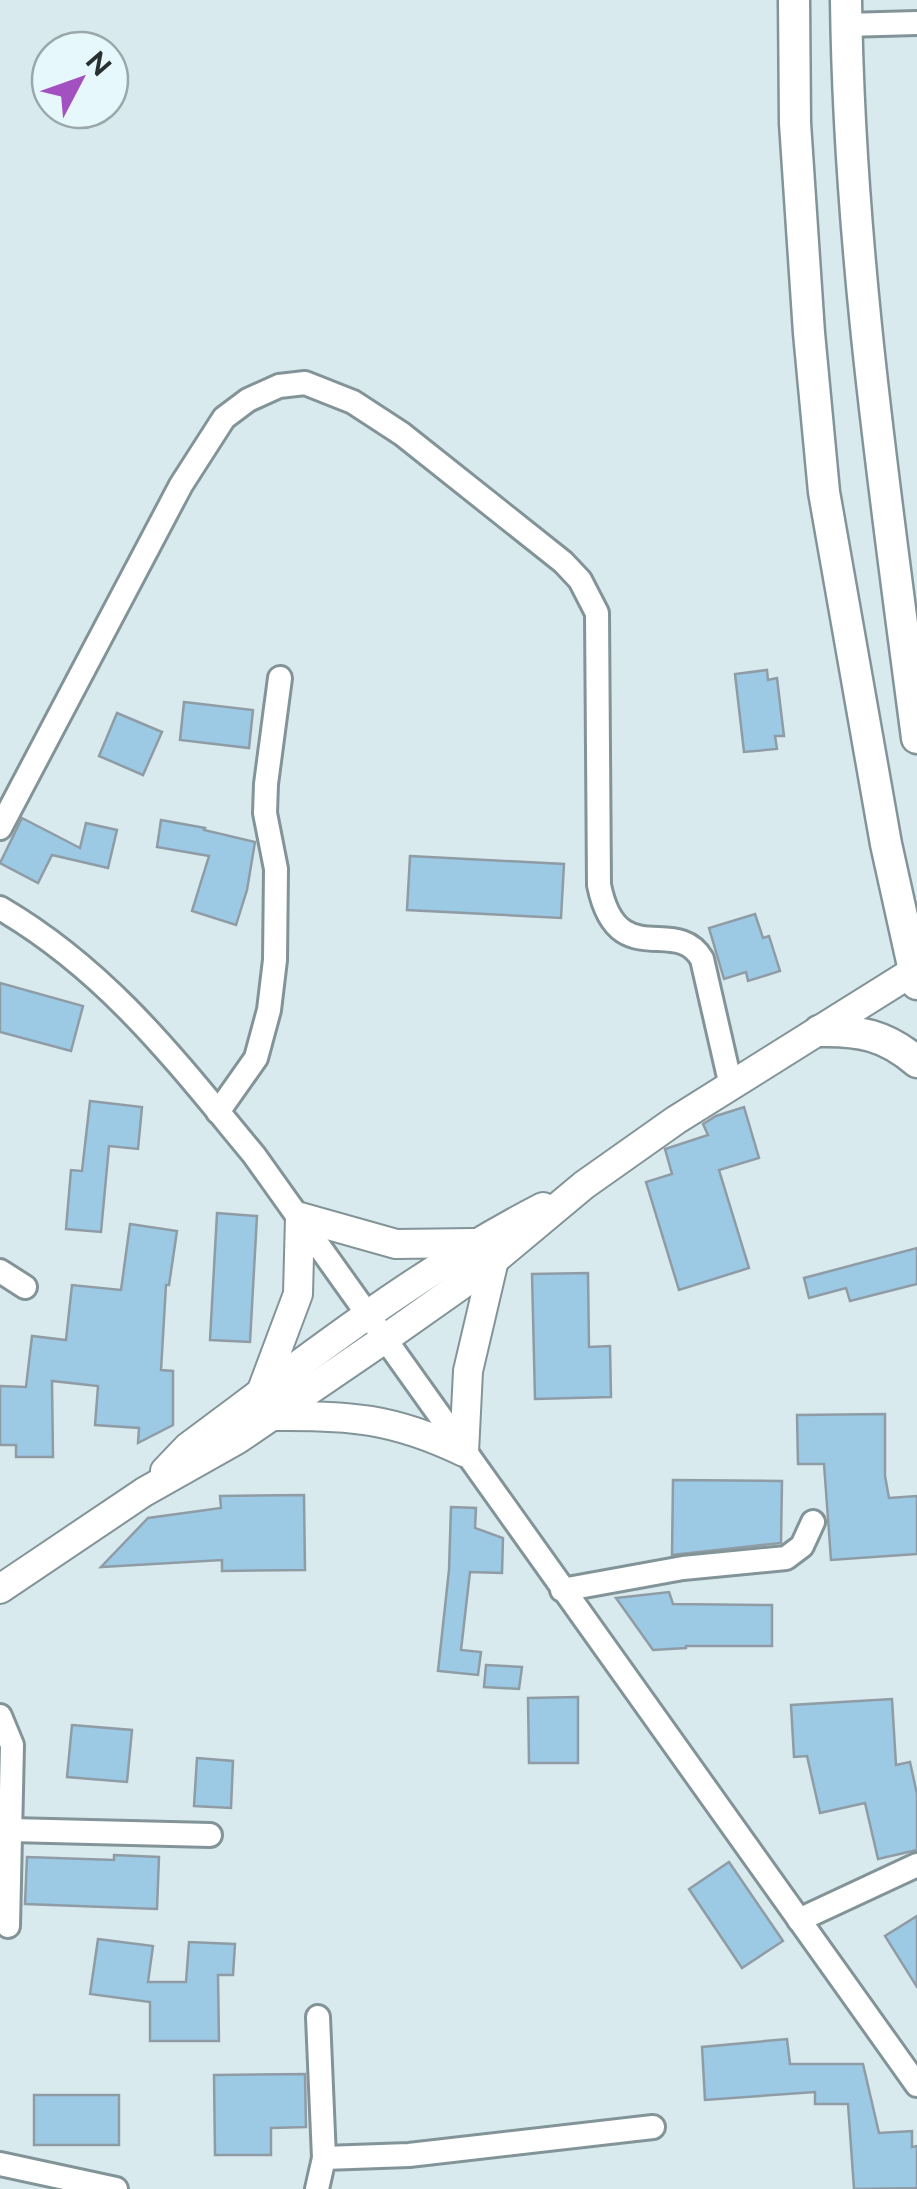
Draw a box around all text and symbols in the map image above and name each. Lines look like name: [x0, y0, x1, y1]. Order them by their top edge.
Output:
north arrow: [30, 30, 130, 130]
text: N: [79, 45, 118, 83]

